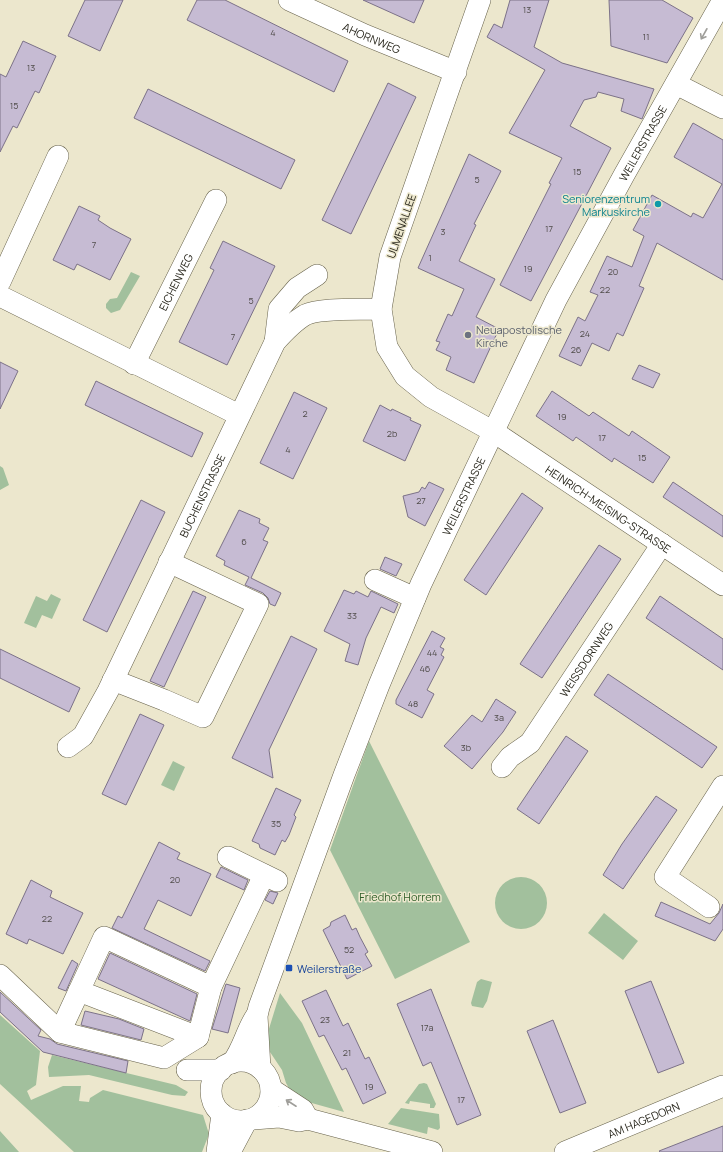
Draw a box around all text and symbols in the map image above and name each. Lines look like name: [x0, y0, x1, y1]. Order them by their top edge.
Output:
house number: 13: [523, 3, 531, 16]
street label: AHORNWEG: [341, 19, 403, 56]
house number: 4: [270, 26, 276, 39]
one-way arrow: [699, 28, 707, 40]
house number: 11: [642, 30, 650, 43]
house number: 13: [27, 61, 35, 74]
house number: 15: [10, 99, 18, 112]
street label: WEILERSTRASSE: [615, 102, 670, 184]
house number: 15: [573, 165, 581, 178]
house number: 5: [474, 173, 480, 186]
place label: Seniorenzentrum Markuskirche: [562, 191, 651, 219]
street label: ULMENALLEE: [383, 192, 419, 260]
marker: Seniorenzentrum Markuskirche: [653, 199, 663, 209]
house number: 17: [545, 222, 553, 235]
house number: 3: [441, 225, 446, 238]
house number: 7: [92, 238, 97, 251]
street label: EICHENWEG: [155, 250, 196, 313]
house number: 1: [428, 251, 432, 264]
house number: 19: [523, 262, 533, 275]
house number: 20: [608, 265, 618, 278]
house number: 22: [600, 283, 610, 296]
house number: 5: [248, 294, 254, 307]
place label: Neuapostolische Kirche: [476, 322, 563, 350]
house number: 24: [580, 327, 590, 340]
house number: 7: [231, 330, 236, 343]
marker: Neuapostolische Kirche: [463, 330, 473, 340]
house number: 26: [571, 343, 582, 356]
house number: 2: [302, 407, 308, 420]
house number: 19: [557, 410, 567, 423]
house number: 2b: [387, 427, 397, 440]
house number: 17: [598, 431, 606, 444]
house number: 4: [285, 443, 291, 456]
street label: BUCHENSTRASSE: [175, 451, 228, 540]
house number: 15: [638, 451, 646, 464]
street label: WEILERSTRASSE: [438, 454, 488, 537]
street label: HEINRICH-MEISING-STRASSE: [543, 461, 674, 556]
house number: 27: [416, 494, 426, 507]
house number: 6: [241, 535, 247, 548]
house number: 33: [347, 609, 357, 622]
street label: WEISSDORNWEG: [555, 619, 616, 699]
house number: 44: [427, 646, 437, 659]
house number: 46: [420, 662, 431, 675]
house number: 48: [408, 697, 418, 710]
house number: 3a: [494, 711, 504, 724]
house number: 3b: [461, 741, 471, 754]
house number: 35: [271, 817, 281, 830]
house number: 20: [170, 873, 180, 886]
park label: Friedhof Horrem: [359, 889, 441, 904]
house number: 22: [42, 912, 52, 925]
house number: 52: [344, 943, 354, 956]
place label: Weilerstraße: [297, 961, 362, 976]
marker: Weilerstraße: [284, 963, 294, 973]
house number: 23: [320, 1013, 330, 1026]
house number: 17a: [420, 1021, 434, 1034]
house number: 21: [343, 1046, 351, 1059]
house number: 19: [364, 1080, 374, 1093]
house number: 17: [457, 1093, 465, 1106]
street label: AM HAGEDORN: [605, 1098, 682, 1141]
one-way arrow: [286, 1099, 297, 1107]

